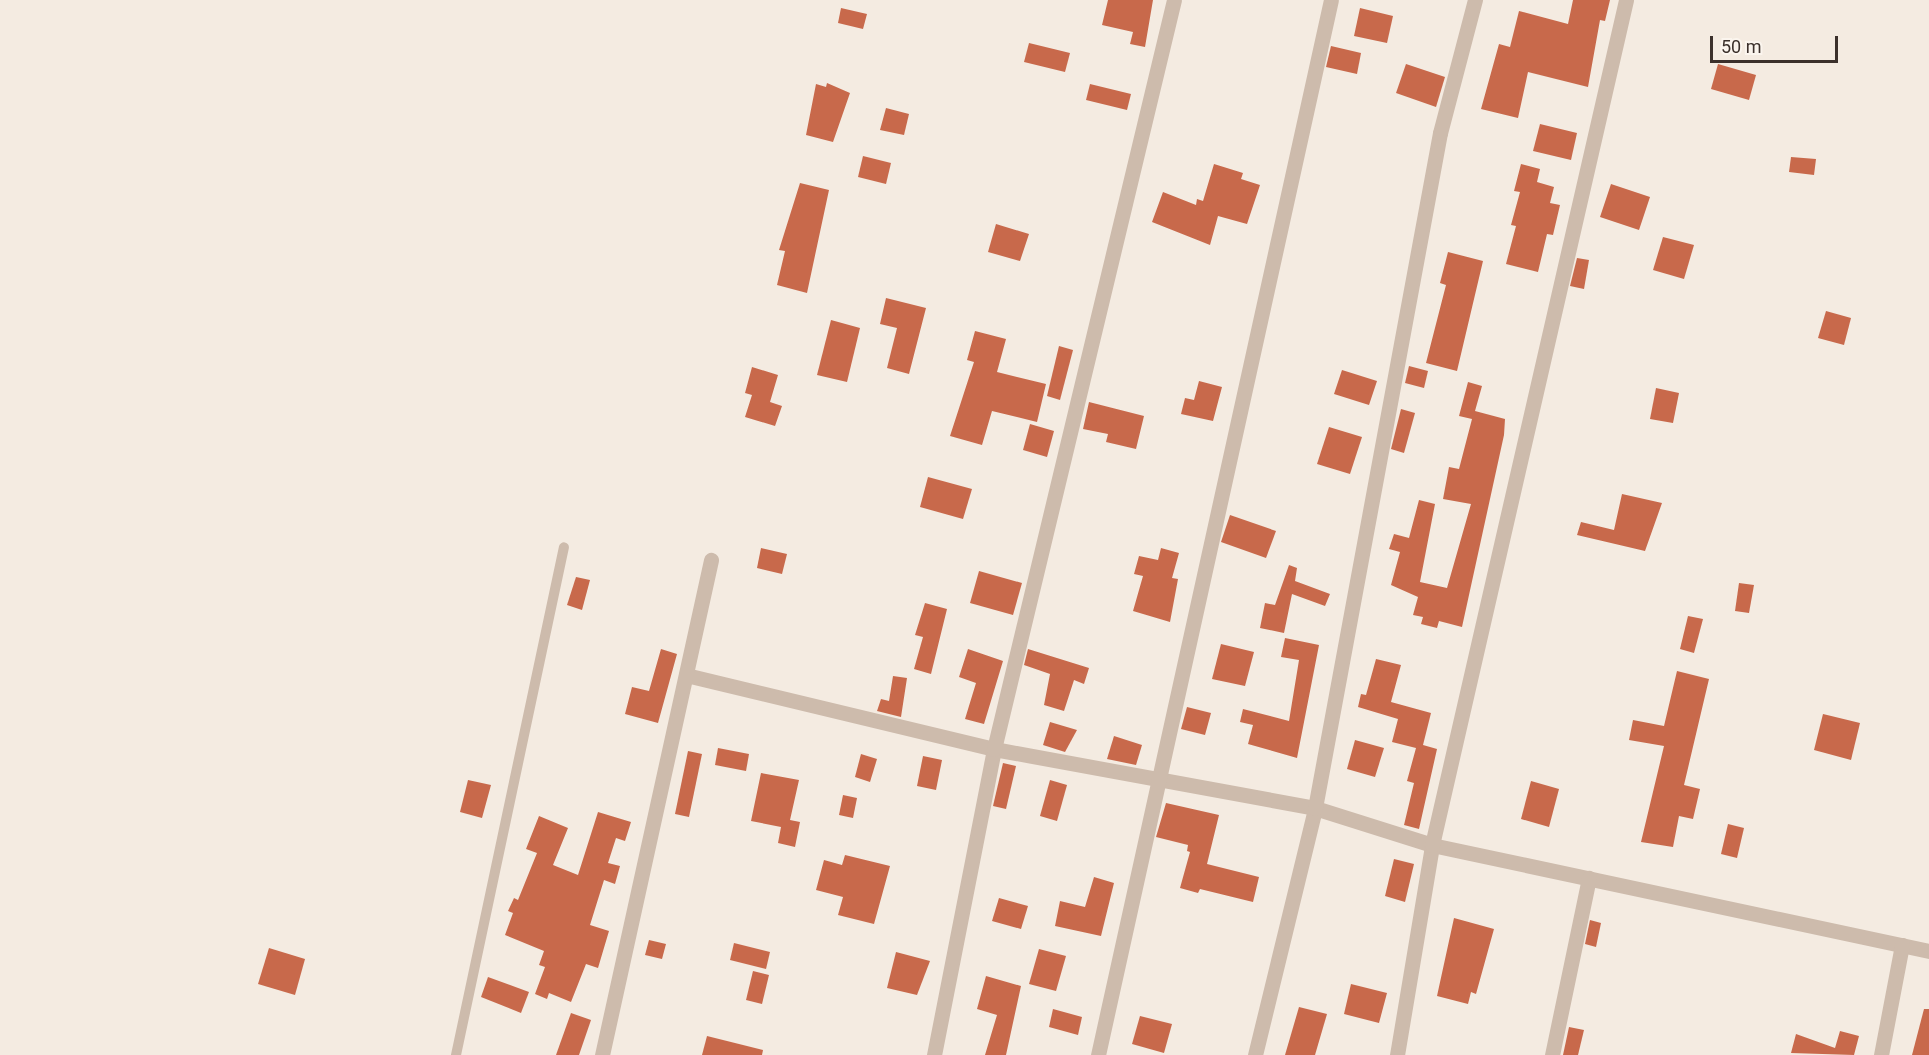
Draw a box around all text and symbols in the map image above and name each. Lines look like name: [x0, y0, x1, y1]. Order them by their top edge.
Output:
scale bar: [1713, 24, 1840, 62]
text: 50 m: [1721, 36, 1761, 57]

